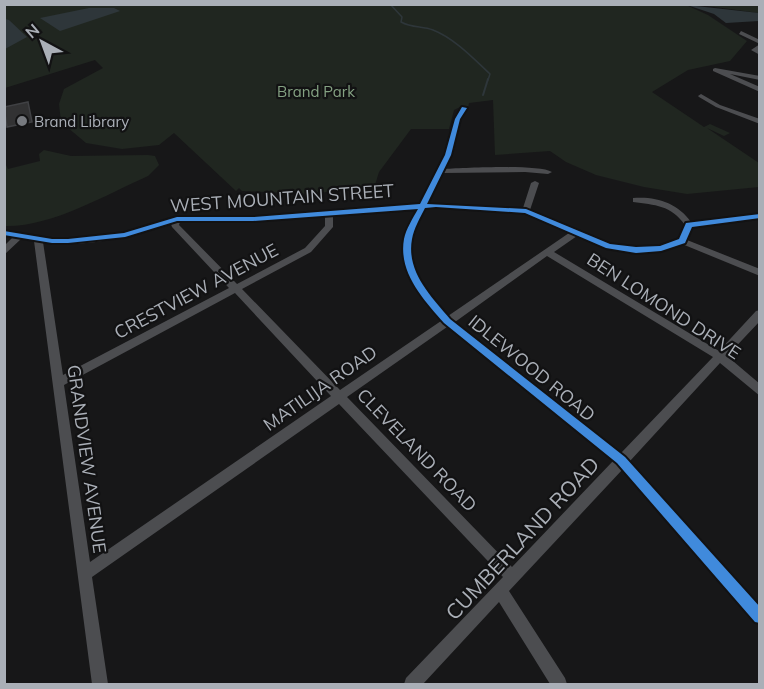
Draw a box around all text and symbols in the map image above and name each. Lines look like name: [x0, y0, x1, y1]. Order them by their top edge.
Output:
north arrow: [12, 12, 72, 72]
text: N: [21, 19, 43, 42]
park label: Brand Park: [277, 82, 355, 101]
place label: Brand Library: [34, 112, 129, 131]
marker: Brand Library: [15, 114, 29, 128]
street label: WEST MOUNTAIN STREET: [169, 179, 395, 217]
street label: CRESTVIEW AVENUE: [110, 238, 282, 344]
street label: BEN LOMOND DRIVE: [583, 248, 745, 364]
street label: IDLEWOOD ROAD: [464, 310, 600, 426]
street label: MATILIJA ROAD: [259, 340, 381, 436]
street label: GRANDVIEW AVENUE: [62, 363, 112, 555]
street label: CLEVELAND ROAD: [352, 383, 482, 517]
street label: CUMBERLAND ROAD: [440, 451, 604, 625]

